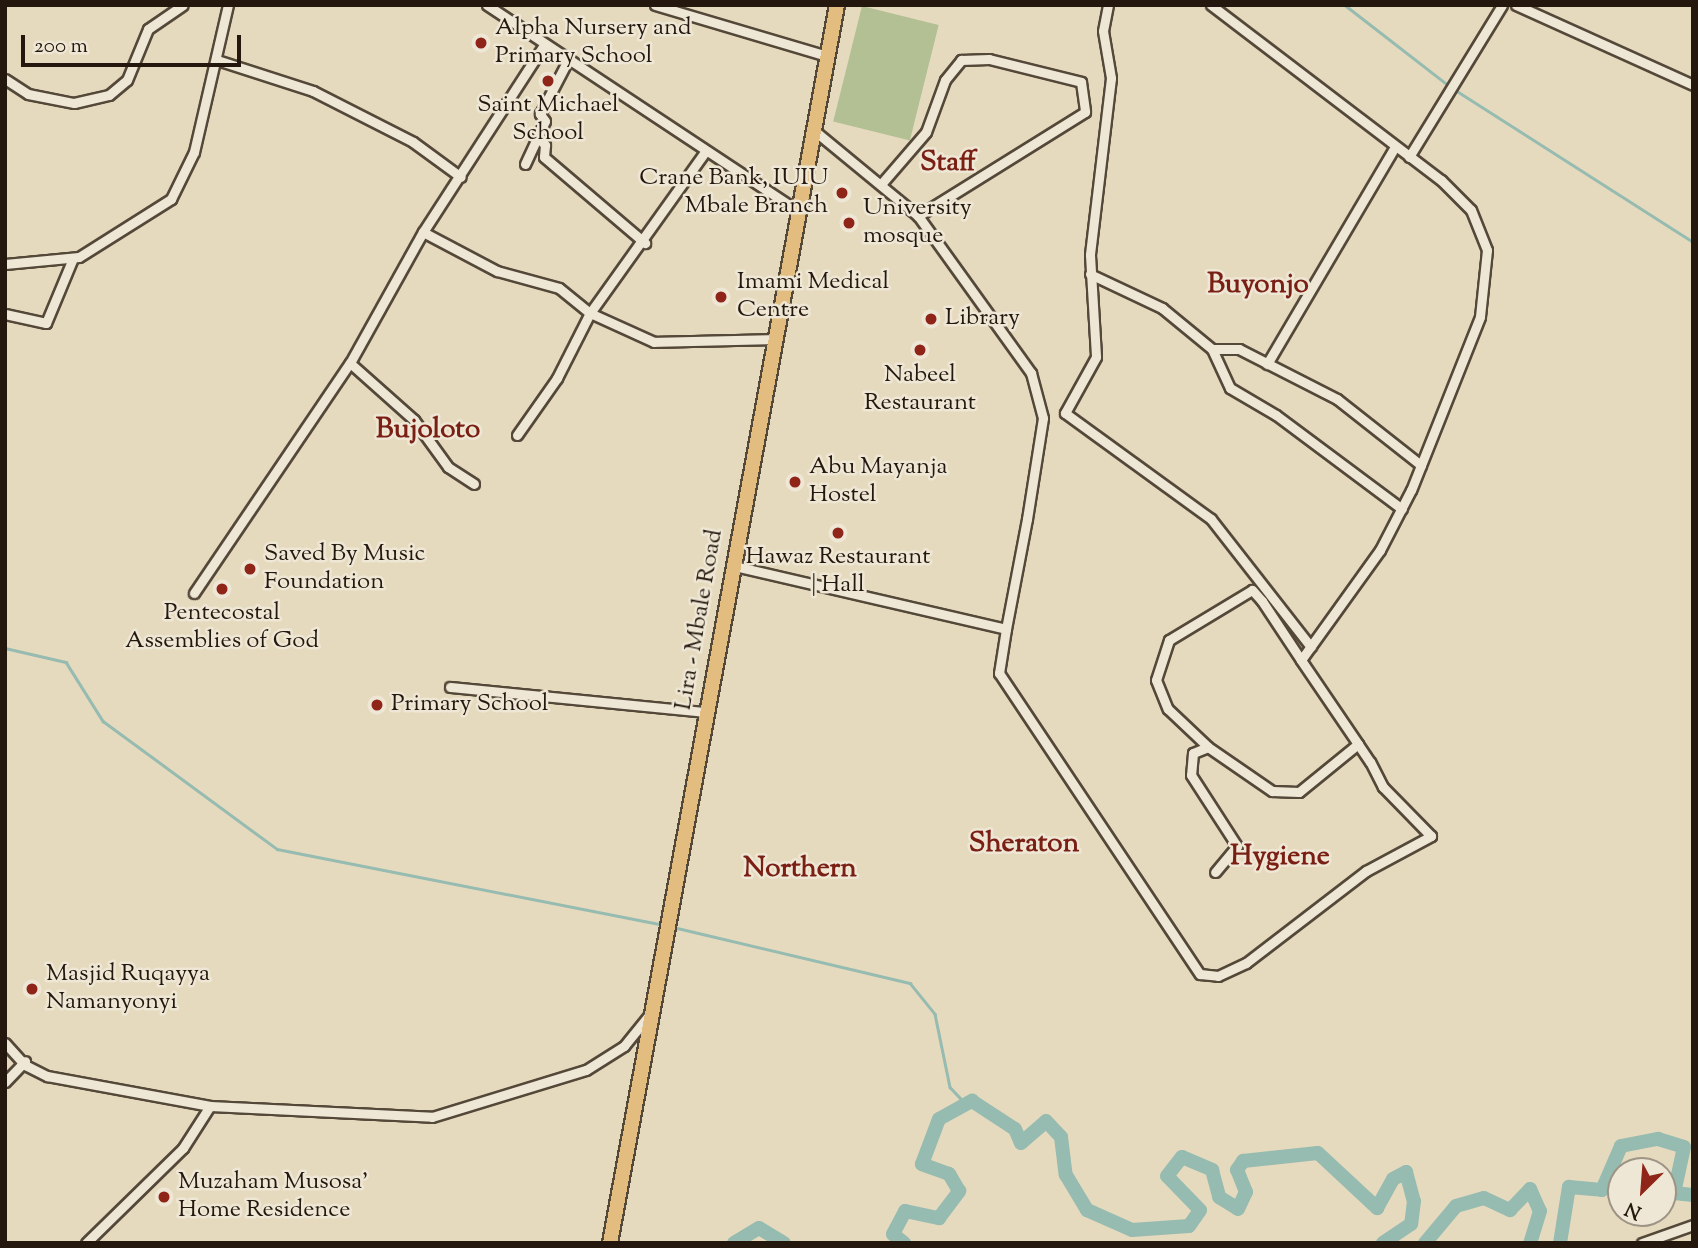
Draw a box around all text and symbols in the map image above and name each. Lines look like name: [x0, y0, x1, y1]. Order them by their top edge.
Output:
place label: Alpha Nursery and Primary School: [495, 15, 692, 71]
scale bar: [24, 21, 245, 65]
text: 200 m: [34, 32, 88, 62]
marker: Alpha Nursery and Primary School: [473, 35, 489, 51]
marker: Saint Michael School: [540, 73, 556, 89]
place label: Saint Michael School: [477, 92, 619, 148]
district label: Staff: [920, 146, 976, 180]
place label: Crane Bank, IUIU Mbale Branch: [639, 165, 828, 221]
marker: Crane Bank, IUIU Mbale Branch: [834, 185, 850, 201]
place label: University mosque: [863, 195, 972, 251]
marker: University mosque: [841, 215, 857, 231]
district label: Buyonjo: [1207, 268, 1309, 302]
place label: Imami Medical Centre: [737, 269, 889, 325]
marker: Imami Medical Centre: [711, 287, 731, 307]
place label: Library: [945, 305, 1020, 333]
marker: Library: [923, 311, 939, 327]
marker: Nabeel Restaurant: [912, 342, 928, 358]
place label: Nabeel Restaurant: [864, 362, 976, 418]
district label: Bujoloto: [376, 413, 480, 447]
place label: Abu Mayanja Hostel: [809, 454, 948, 510]
marker: Abu Mayanja Hostel: [787, 474, 803, 490]
marker: Hawaz Restaurant | Hall: [830, 525, 846, 541]
street label: Lira - Mbale Road: [670, 527, 730, 713]
place label: Saved By Music Foundation: [264, 541, 425, 597]
place label: Hawaz Restaurant | Hall: [745, 544, 931, 600]
marker: Saved By Music Foundation: [242, 561, 258, 577]
marker: Pentecostal Assemblies of God: [214, 581, 230, 597]
place label: Pentecostal Assemblies of God: [125, 600, 319, 656]
place label: Primary School: [391, 691, 548, 719]
marker: Primary School: [369, 697, 385, 713]
district label: Sheraton: [969, 827, 1079, 861]
district label: Hygiene: [1230, 840, 1330, 874]
district label: Northern: [743, 852, 857, 886]
place label: Masjid Ruqayya Namanyonyi: [46, 961, 210, 1017]
marker: Masjid Ruqayya Namanyonyi: [24, 981, 40, 997]
north arrow: [1607, 1157, 1677, 1227]
place label: Muzaham Musosa' Home Residence: [178, 1169, 368, 1225]
marker: Muzaham Musosa' Home Residence: [156, 1189, 172, 1205]
text: N: [1621, 1194, 1646, 1225]

